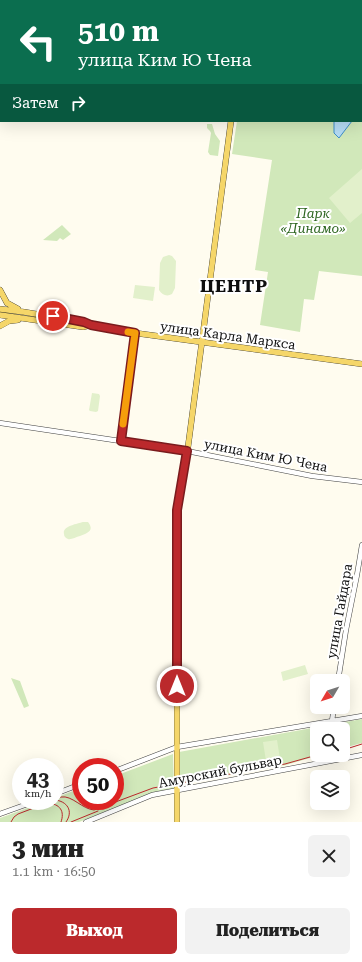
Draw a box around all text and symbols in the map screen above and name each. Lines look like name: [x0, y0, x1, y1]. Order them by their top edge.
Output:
text: 510 m: [78, 15, 159, 48]
icon: left: [12, 16, 64, 68]
text: улица Ким Ю Чена: [78, 49, 251, 70]
icon: right: [67, 92, 89, 114]
text: Затем: [12, 94, 59, 112]
park label: Парк «Динамо»: [281, 206, 346, 236]
district label: ЦЕНТР: [200, 276, 268, 296]
pin: [36, 299, 70, 333]
icon: arrive: [42, 305, 64, 327]
street label: улица Карла Маркса: [159, 319, 296, 352]
street label: улица Ким Ю Чена: [203, 436, 329, 475]
street label: улица Гайдара: [324, 562, 355, 660]
position arrow: [156, 665, 198, 707]
north arrow: [310, 674, 350, 714]
map controls: [310, 674, 350, 810]
button: search: [310, 722, 350, 762]
street label: Амурский бульвар: [157, 752, 283, 791]
speed limit sign: 50: [72, 758, 124, 810]
text: 43: [27, 767, 49, 791]
button: layers: [310, 770, 350, 810]
text: km/h: [25, 788, 51, 799]
text: 3 мин: [12, 835, 84, 863]
button: close: [308, 835, 350, 877]
text: 1.1 km · 16:50: [12, 864, 96, 879]
button: Выход: [12, 908, 177, 954]
button: Поделиться: [185, 908, 350, 954]

